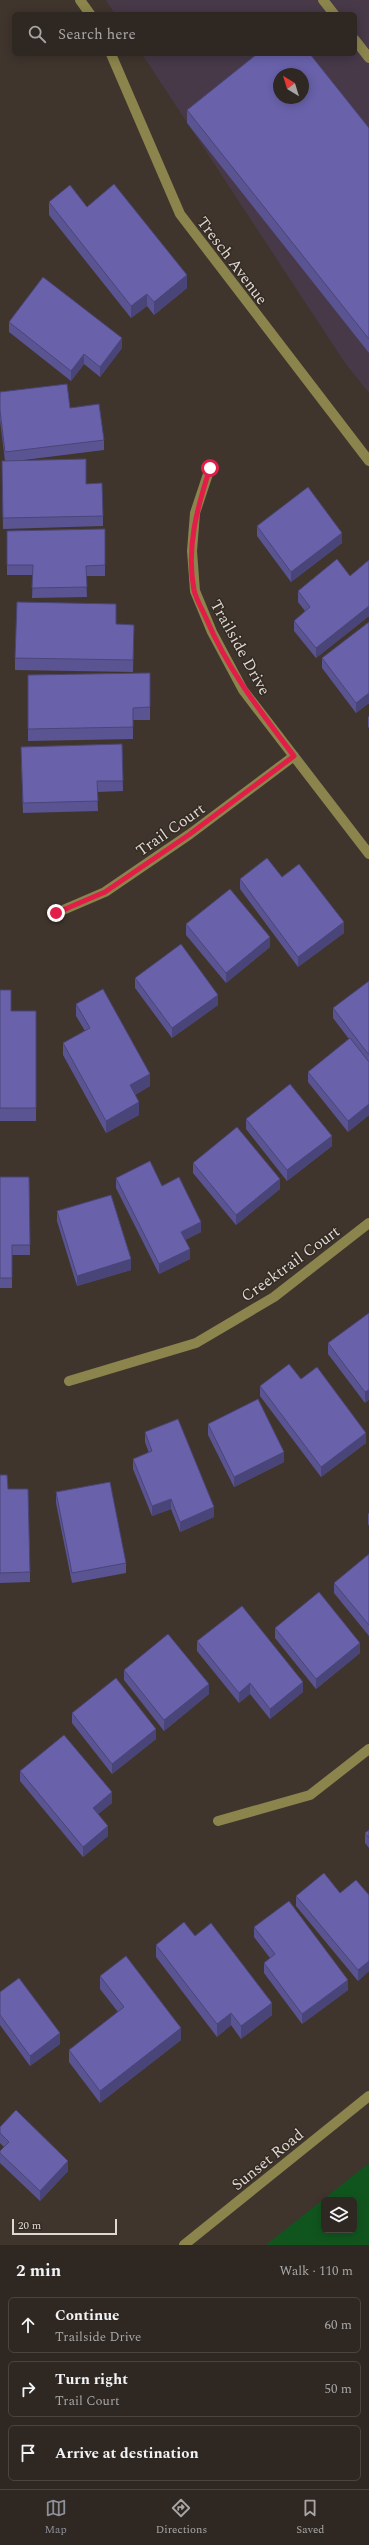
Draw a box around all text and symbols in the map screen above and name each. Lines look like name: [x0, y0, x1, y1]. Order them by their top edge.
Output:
search box: [12, 12, 357, 56]
icon: search: [26, 23, 48, 45]
text: Search here: [58, 23, 136, 46]
north arrow: [273, 68, 309, 104]
street label: Tresch Avenue: [191, 211, 273, 310]
route start: [201, 459, 219, 477]
street label: Trailside Drive: [204, 595, 276, 700]
street label: Trail Court: [131, 797, 210, 862]
route end: [47, 904, 65, 922]
street label: Creektrail Court: [236, 1219, 345, 1308]
street label: Sunset Road: [226, 2123, 309, 2197]
map controls: [321, 2197, 357, 2233]
button: layers: [321, 2197, 357, 2233]
scale bar: [12, 2217, 117, 2236]
text: 20 m: [18, 2217, 41, 2234]
text: 2 min: [16, 2258, 61, 2284]
text: Walk · 110 m: [279, 2261, 353, 2281]
text: Continue: [55, 2304, 120, 2327]
icon: ahead: [17, 2314, 39, 2336]
text: 60 m: [325, 2315, 352, 2335]
text: Trailside Drive: [55, 2327, 141, 2347]
text: Turn right: [55, 2368, 128, 2391]
icon: right: [17, 2378, 39, 2400]
text: 50 m: [325, 2379, 352, 2399]
text: Trail Court: [55, 2391, 120, 2411]
icon: arrive: [17, 2442, 39, 2464]
text: Arrive at destination: [55, 2442, 199, 2465]
tab: Map: [45, 2497, 67, 2538]
tab: Directions: [156, 2497, 207, 2538]
tab: Saved: [296, 2497, 324, 2538]

